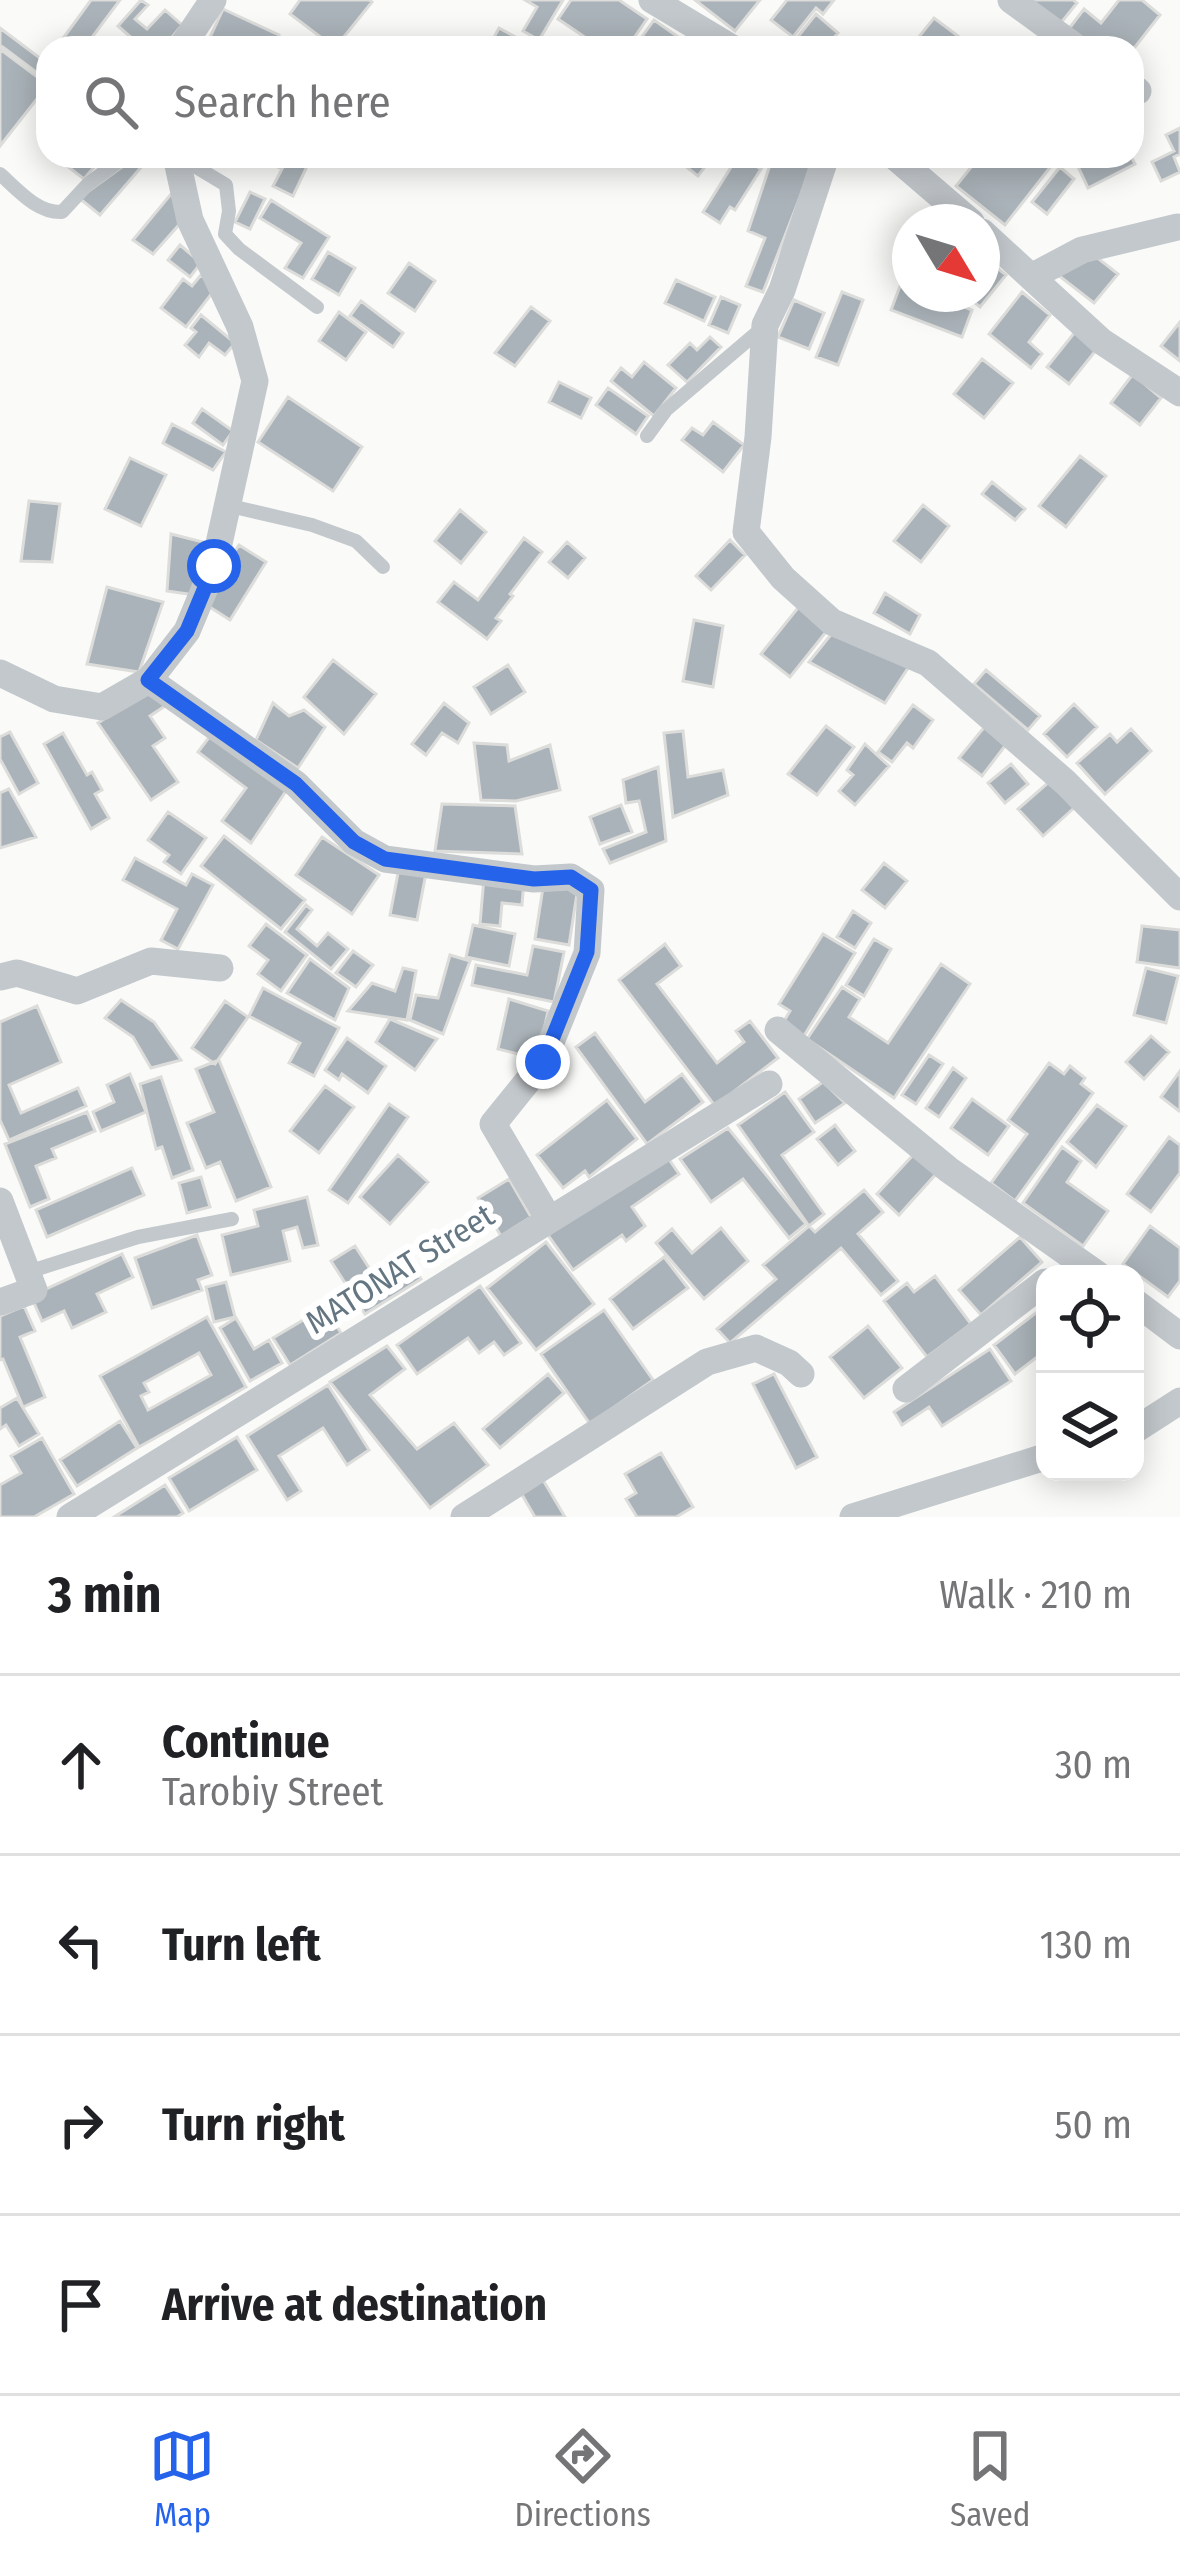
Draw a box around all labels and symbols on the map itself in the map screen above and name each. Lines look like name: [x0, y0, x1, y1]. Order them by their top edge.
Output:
north arrow: [892, 204, 1000, 312]
route start: [187, 539, 241, 593]
route end: [516, 1035, 570, 1089]
street label: MATONAT Street: [299, 1195, 501, 1343]

